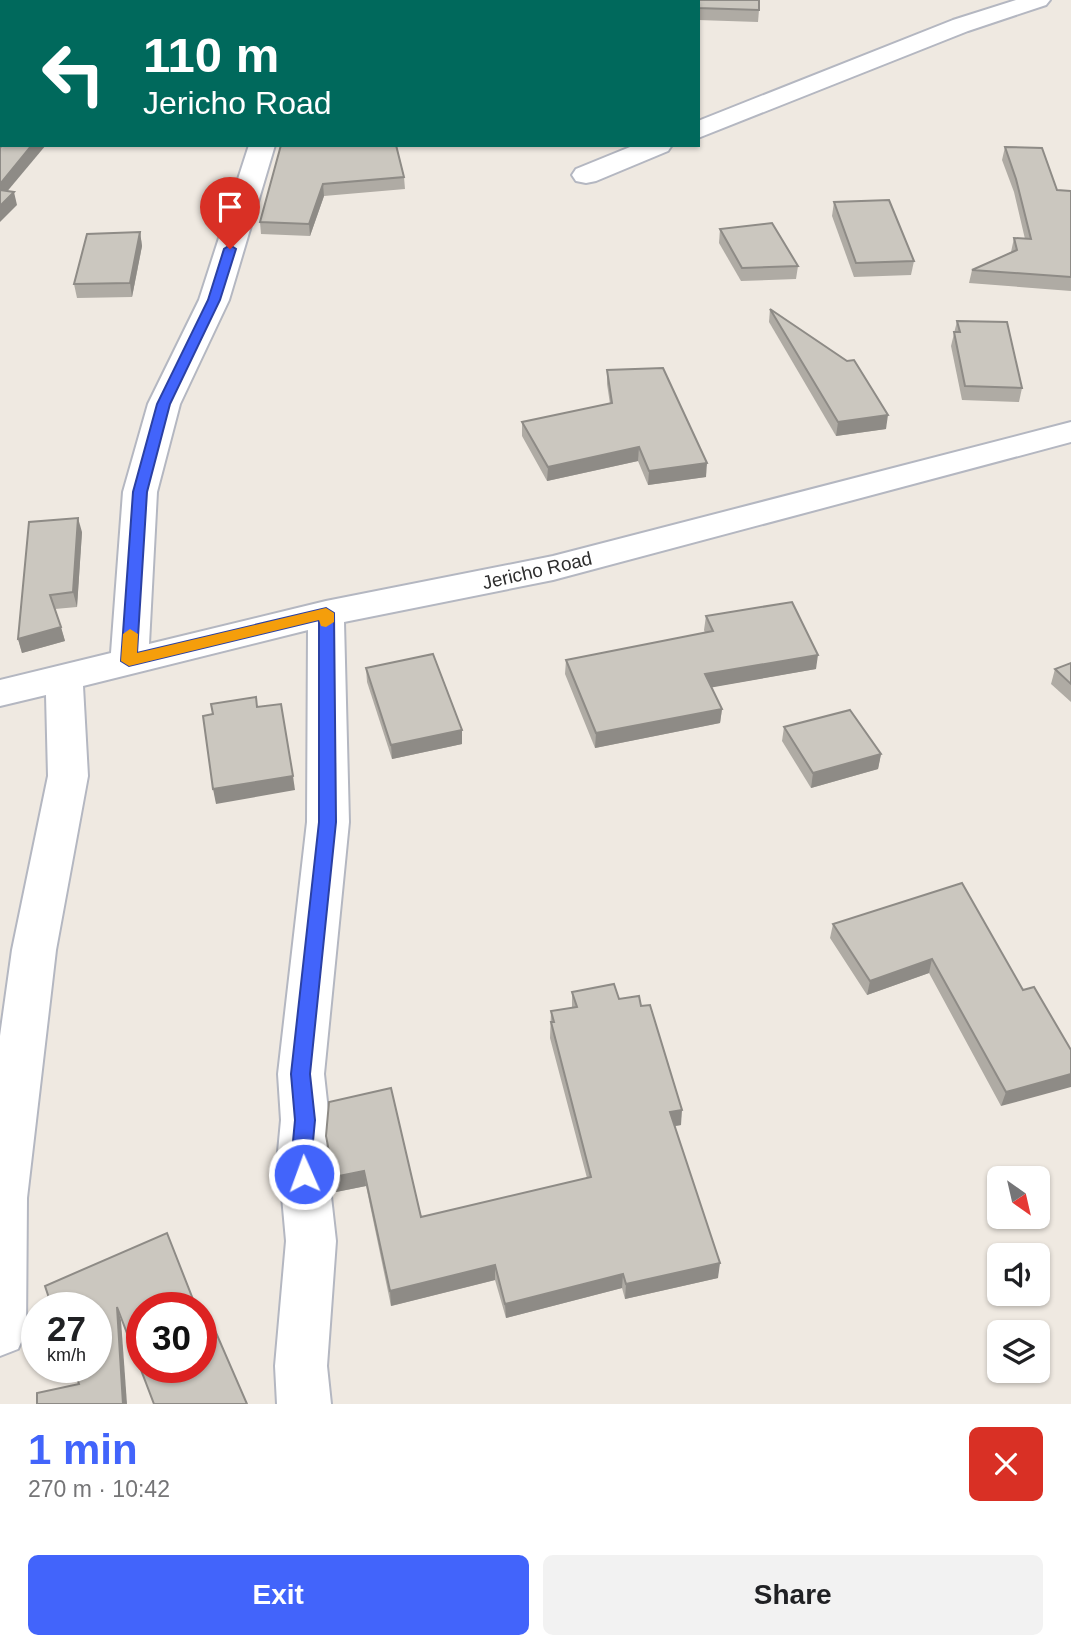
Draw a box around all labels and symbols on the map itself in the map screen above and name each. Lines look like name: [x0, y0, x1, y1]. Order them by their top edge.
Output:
pin: [200, 177, 260, 249]
street label: Jericho Road: [480, 548, 594, 593]
position arrow: [267, 1137, 341, 1211]
north arrow: [987, 1166, 1050, 1228]
speed limit sign: 30: [126, 1292, 217, 1383]

